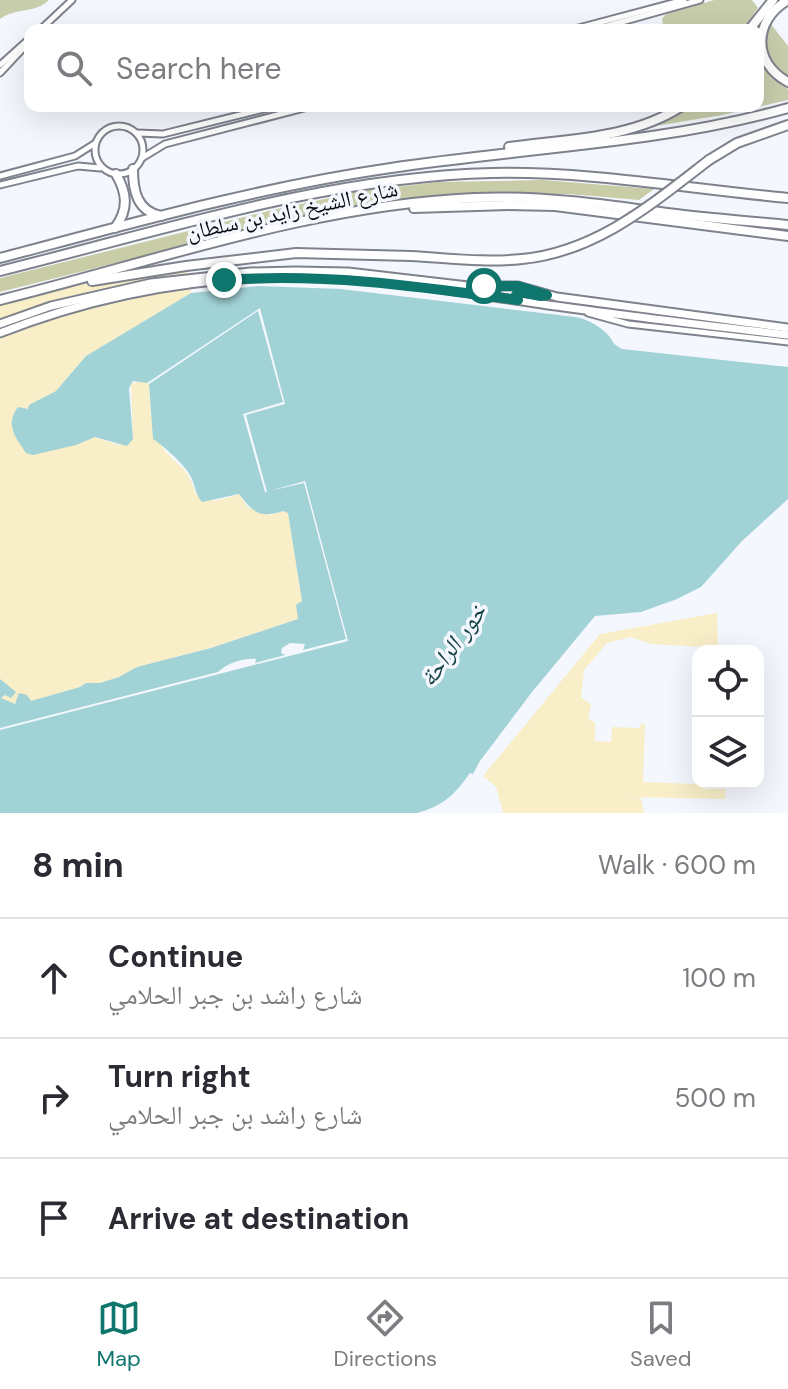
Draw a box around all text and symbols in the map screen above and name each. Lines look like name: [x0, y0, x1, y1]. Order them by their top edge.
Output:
search box: [24, 24, 764, 112]
icon: search: [52, 46, 96, 90]
text: Search here: [116, 49, 282, 88]
street label: شارع الشيخ زايد بن سلطان: [184, 174, 400, 247]
route end: [206, 262, 242, 298]
route start: [466, 268, 502, 304]
water label: خور الراحة: [412, 597, 493, 692]
map controls: [692, 645, 764, 789]
button: locate: [692, 645, 764, 717]
button: layers: [692, 717, 764, 789]
text: 8 min: [32, 843, 124, 888]
text: Walk · 600 m: [598, 848, 756, 882]
text: Continue: [108, 937, 243, 976]
icon: ahead: [32, 956, 76, 1000]
text: 100 m: [682, 961, 756, 995]
text: شارع راشد بن جبر الحلامي: [108, 978, 362, 1012]
text: Turn right: [108, 1057, 251, 1096]
icon: right: [32, 1076, 76, 1120]
text: 500 m: [674, 1081, 756, 1115]
text: شارع راشد بن جبر الحلامي: [108, 1098, 362, 1132]
icon: arrive: [32, 1196, 76, 1240]
text: Arrive at destination: [108, 1199, 409, 1238]
tab: Map: [96, 1296, 141, 1373]
tab: Directions: [334, 1296, 437, 1373]
tab: Saved: [630, 1296, 692, 1373]

